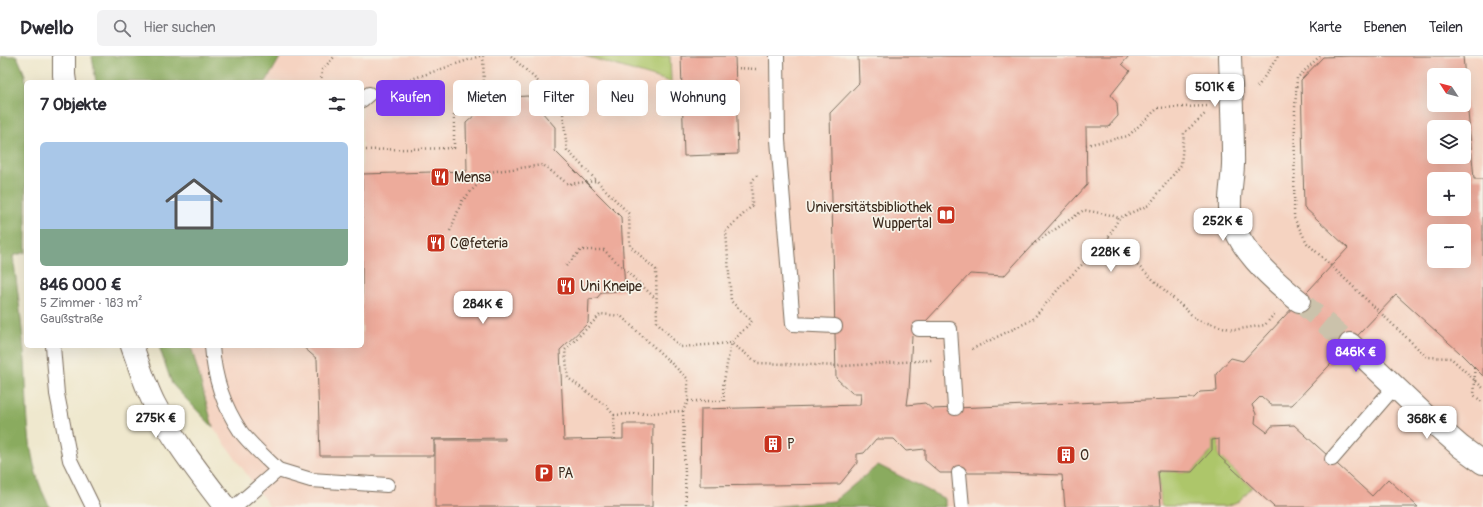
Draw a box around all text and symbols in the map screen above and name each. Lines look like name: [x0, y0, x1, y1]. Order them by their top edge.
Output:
search box: [97, 10, 377, 46]
text: Dwello: [20, 16, 73, 40]
icon: search: [111, 17, 133, 39]
text: Hier suchen: [143, 18, 216, 37]
text: Karte: [1309, 19, 1342, 36]
text: Ebenen: [1364, 19, 1407, 36]
text: Teilen: [1429, 19, 1463, 36]
north arrow: [1427, 68, 1471, 112]
map controls: [1427, 68, 1471, 268]
pin: 501K €: [1182, 74, 1248, 108]
text: 501K €: [1195, 79, 1235, 95]
chip: Kaufen: [376, 80, 445, 116]
chip: Mieten: [453, 80, 521, 116]
chip: Filter: [529, 80, 589, 116]
chip: Neu: [597, 80, 648, 116]
chip: Wohnung: [656, 80, 740, 116]
icon: filters: [326, 93, 348, 115]
text: 7 Objekte: [40, 94, 106, 115]
button: layers: [1427, 120, 1471, 164]
restaurant icon: Mensa: [429, 166, 451, 188]
icon: home: [158, 168, 230, 240]
place label: Mensa: [454, 169, 491, 186]
button: +: [1427, 172, 1471, 216]
place label: Universitätsbibliothek Wuppertal: [806, 199, 932, 232]
library icon: Universitätsbibliothek Wuppertal: [935, 204, 957, 226]
pin: 252K €: [1190, 208, 1256, 242]
text: 252K €: [1203, 213, 1243, 229]
button: −: [1427, 224, 1471, 268]
restaurant icon: C@feteria: [425, 232, 447, 254]
place label: C@feteria: [450, 235, 508, 252]
pin: 228K €: [1078, 239, 1144, 273]
text: 228K €: [1091, 244, 1131, 260]
text: 846 000 €: [40, 274, 122, 295]
restaurant icon: Uni Kneipe: [555, 275, 577, 297]
place label: Uni Kneipe: [580, 278, 642, 295]
pin: 284K €: [450, 291, 516, 325]
text: 5 Zimmer · 183 m²: [40, 295, 142, 311]
text: 284K €: [463, 296, 503, 312]
text: Gaußstraße: [40, 311, 103, 327]
pin: 846K €: [1323, 339, 1389, 373]
text: 846K €: [1336, 344, 1376, 360]
pin: 275K €: [123, 405, 189, 439]
pin: 368K €: [1394, 406, 1460, 440]
text: 275K €: [136, 410, 176, 426]
text: 368K €: [1407, 411, 1447, 427]
building icon: P: [762, 433, 784, 455]
place label: P: [787, 436, 795, 453]
building icon: O: [1055, 444, 1077, 466]
place label: O: [1080, 447, 1089, 464]
parking icon: PA: [533, 462, 555, 484]
place label: PA: [558, 465, 573, 482]

